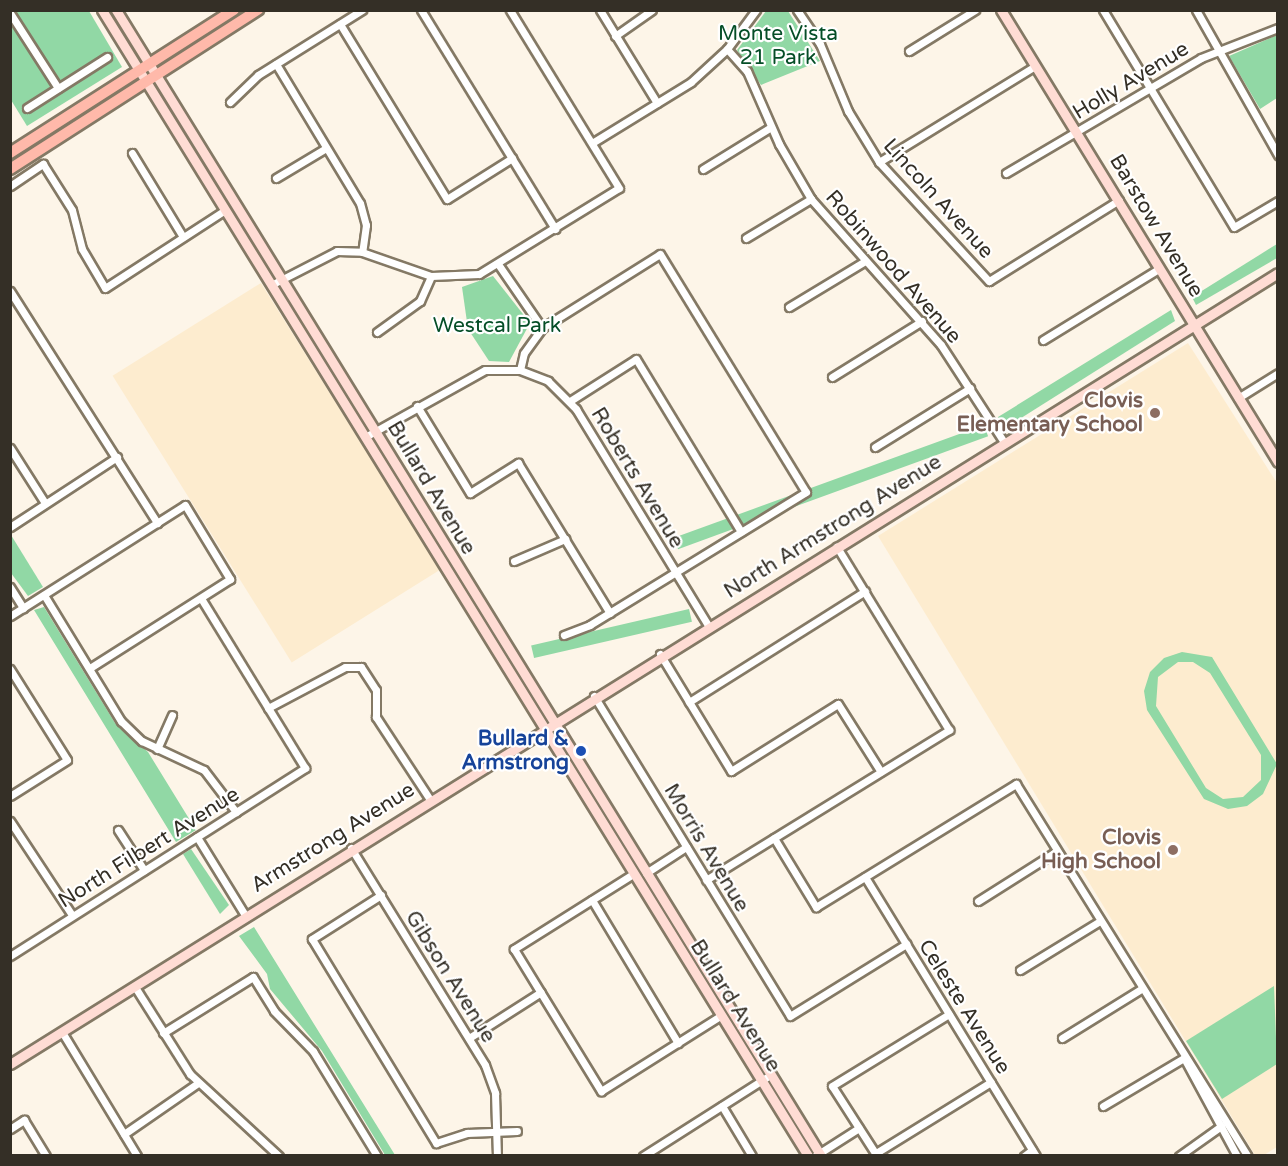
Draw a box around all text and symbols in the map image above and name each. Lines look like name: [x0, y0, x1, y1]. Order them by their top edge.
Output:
park label: Monte Vista 21 Park: [718, 21, 838, 71]
street label: Holly Avenue: [1069, 37, 1193, 125]
street label: Lincoln Avenue: [878, 134, 998, 264]
street label: Barstow Avenue: [1103, 150, 1209, 302]
street label: Robinwood Avenue: [820, 185, 966, 349]
park label: Westcal Park: [433, 313, 561, 339]
place label: Clovis Elementary School: [956, 388, 1143, 438]
street label: Roberts Avenue: [585, 403, 689, 553]
marker: Clovis Elementary School: [1148, 406, 1162, 420]
street label: Bullard Avenue: [381, 417, 481, 559]
street label: North Armstrong Avenue: [720, 450, 946, 604]
place label: Bullard & Armstrong: [462, 726, 569, 776]
marker: Bullard & Armstrong: [574, 744, 588, 758]
street label: Armstrong Avenue: [247, 777, 419, 899]
street label: Morris Avenue: [658, 779, 754, 917]
street label: North Filbert Avenue: [54, 782, 244, 914]
place label: Clovis High School: [1041, 825, 1161, 875]
marker: Clovis High School: [1166, 843, 1180, 857]
street label: Gibson Avenue: [399, 906, 501, 1048]
street label: Bullard Avenue: [684, 935, 786, 1077]
street label: Celeste Avenue: [913, 935, 1015, 1079]

